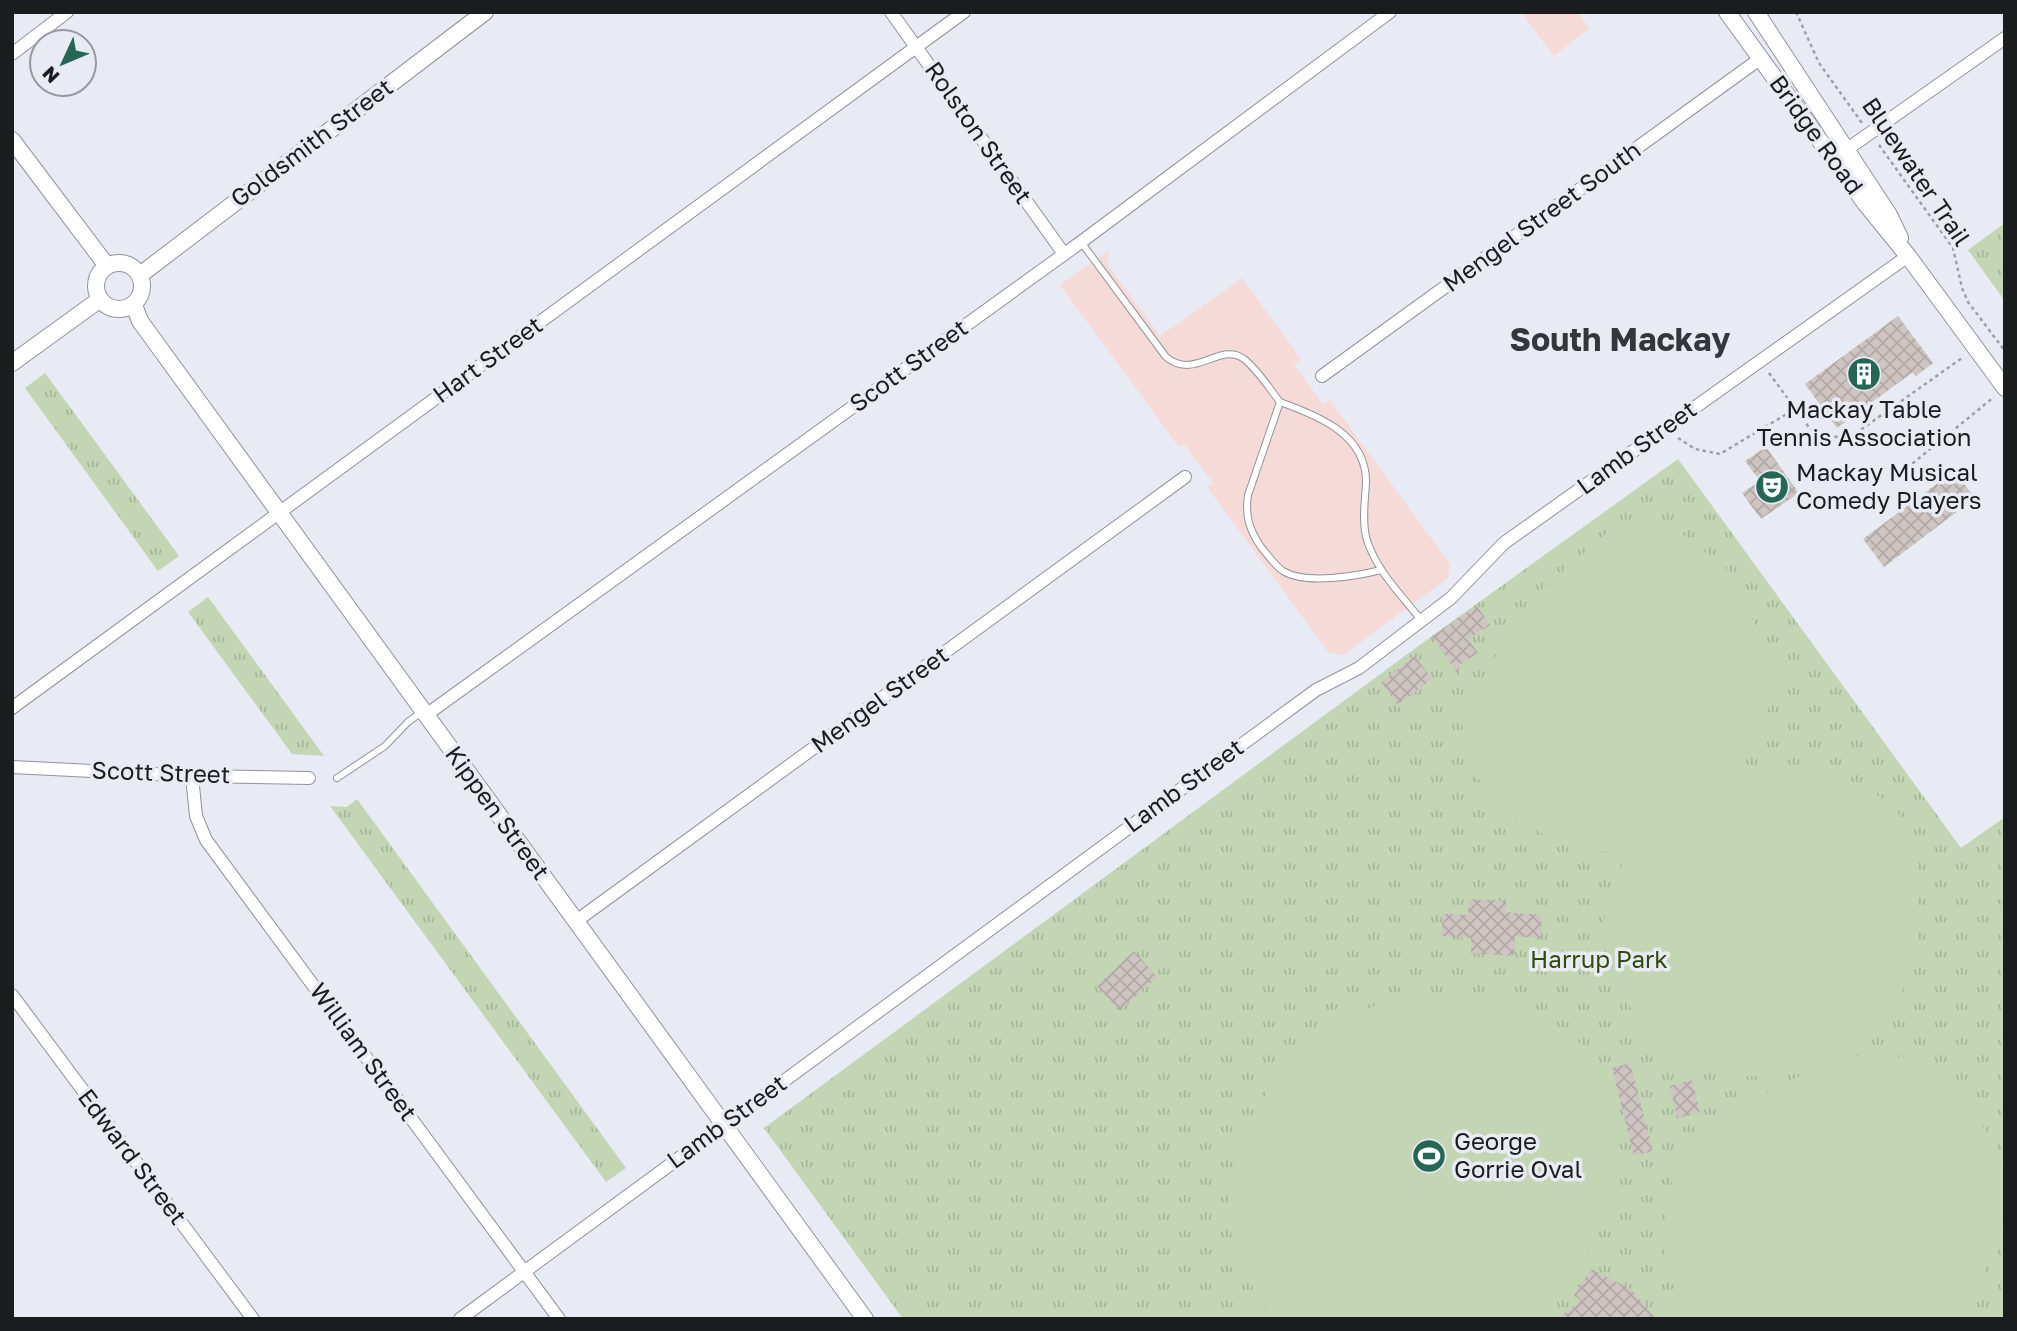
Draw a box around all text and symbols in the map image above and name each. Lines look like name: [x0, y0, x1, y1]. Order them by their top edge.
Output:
north arrow: [28, 28, 98, 98]
street label: Rolston Street: [920, 56, 1039, 209]
text: N: [37, 62, 64, 88]
street label: Bridge Road: [1764, 69, 1870, 199]
street label: Goldsmith Street: [224, 71, 398, 212]
street label: Bluewater Trail: [1857, 91, 1978, 251]
street label: Mengel Street South: [1437, 134, 1646, 297]
street label: Hart Street: [427, 309, 548, 408]
street label: Scott Street: [843, 312, 973, 417]
district label: South Mackay: [1510, 320, 1730, 358]
building icon: Mackay Table Tennis Association: [1845, 355, 1883, 393]
street label: Lamb Street: [1571, 394, 1701, 500]
place label: Mackay Table Tennis Association: [1756, 394, 1972, 451]
place label: Mackay Musical Comedy Players: [1796, 457, 1982, 514]
theatre icon: Mackay Musical Comedy Players: [1753, 468, 1791, 506]
street label: Mengel Street: [805, 639, 953, 758]
street label: Lamb Street: [1118, 732, 1248, 838]
street label: Kippen Street: [440, 740, 556, 885]
street label: Scott Street: [91, 755, 231, 788]
park label: Harrup Park: [1530, 944, 1668, 973]
street label: William Street: [305, 977, 424, 1126]
street label: Lamb Street: [661, 1068, 791, 1174]
street label: Edward Street: [73, 1082, 194, 1230]
place label: George Gorrie Oval: [1454, 1126, 1582, 1183]
sports icon: George Gorrie Oval: [1410, 1137, 1448, 1175]

